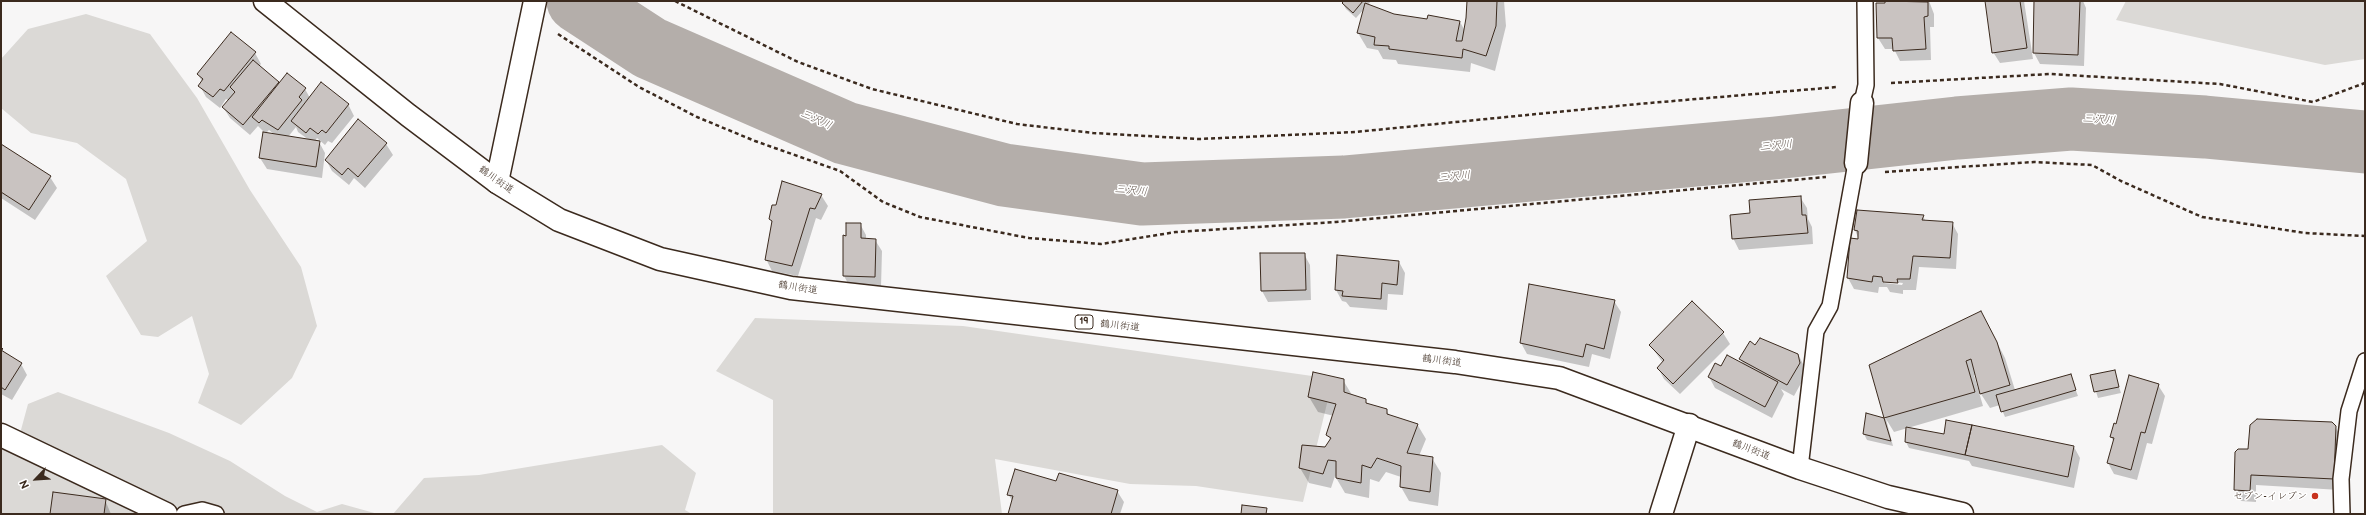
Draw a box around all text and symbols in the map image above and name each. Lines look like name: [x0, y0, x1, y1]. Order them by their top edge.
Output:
water label: 三沢川: [798, 107, 834, 133]
water label: 三沢川: [2082, 112, 2116, 128]
water label: 三沢川: [1759, 138, 1793, 154]
street label: 鶴川街道: [476, 164, 516, 196]
water label: 三沢川: [1437, 169, 1471, 185]
water label: 三沢川: [1114, 183, 1148, 199]
street label: 鶴川街道: [777, 279, 819, 297]
road number: 19: [1075, 315, 1093, 329]
street label: 鶴川街道: [1099, 318, 1141, 334]
street label: 鶴川街道: [1421, 353, 1463, 369]
street label: 鶴川街道: [1730, 437, 1772, 463]
north arrow: [16, 459, 56, 499]
text: N: [17, 478, 32, 491]
place label: セブン-イレブン: [2233, 490, 2307, 502]
marker: セブン-イレブン: [2310, 491, 2320, 501]

